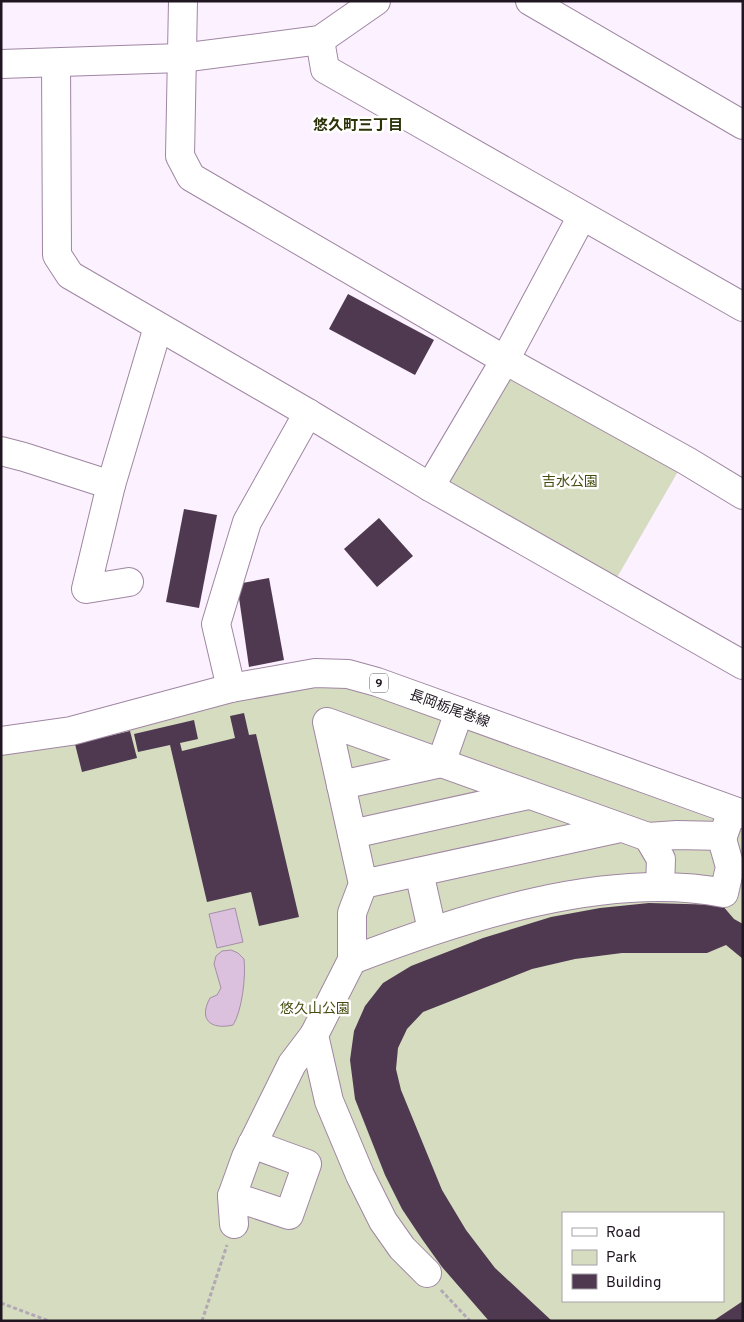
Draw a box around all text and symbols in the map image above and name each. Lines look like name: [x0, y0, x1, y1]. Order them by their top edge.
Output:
district label: 悠久町三丁目: [313, 117, 403, 136]
park label: 吉水公園: [542, 474, 598, 491]
road number: 9: [370, 674, 388, 692]
street label: 長岡栃尾巻線: [407, 687, 492, 732]
park label: 悠久山公園: [280, 1001, 350, 1018]
legend: [562, 1212, 724, 1302]
text: Road: [606, 1224, 641, 1243]
text: Park: [606, 1249, 637, 1268]
text: Building: [606, 1274, 661, 1293]

